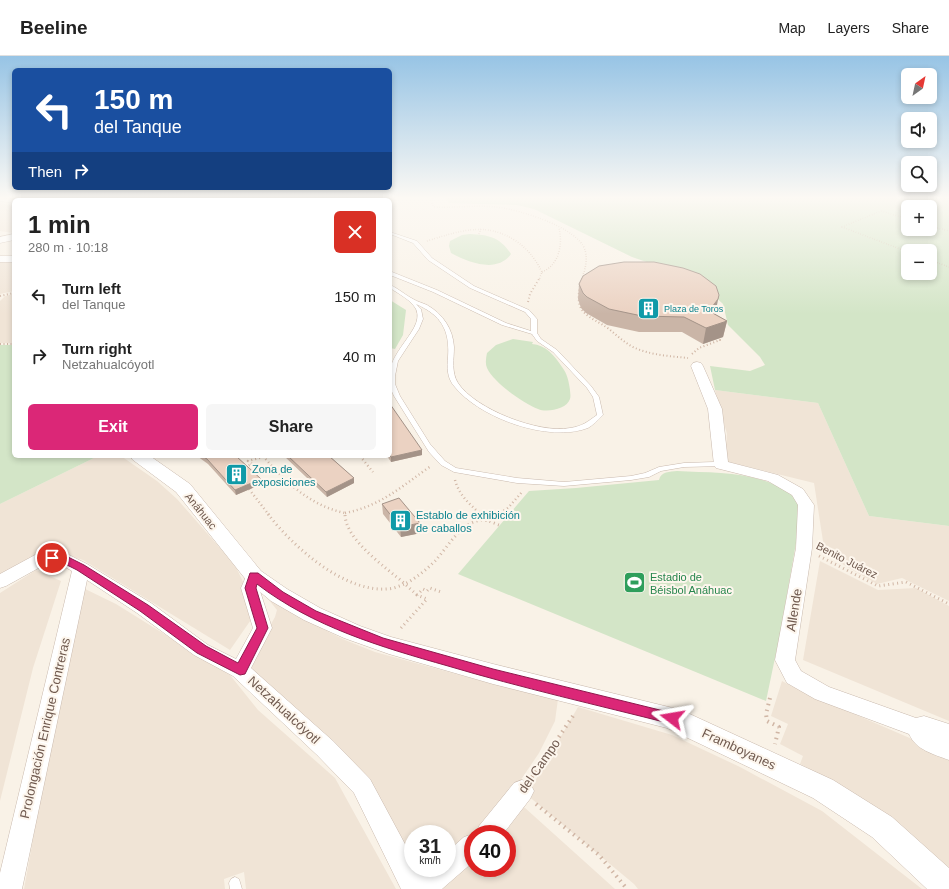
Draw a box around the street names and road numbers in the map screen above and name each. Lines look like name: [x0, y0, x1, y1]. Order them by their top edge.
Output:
street label: Anáhuac: [183, 490, 220, 532]
street label: Benito Juárez: [814, 539, 880, 581]
street label: Allende: [783, 587, 805, 633]
street label: Prolongación Enrique Contreras: [17, 636, 73, 820]
street label: Netzahualcóyotl: [245, 673, 323, 747]
street label: Framboyanes: [700, 725, 779, 773]
street label: del Campo: [515, 736, 563, 796]

